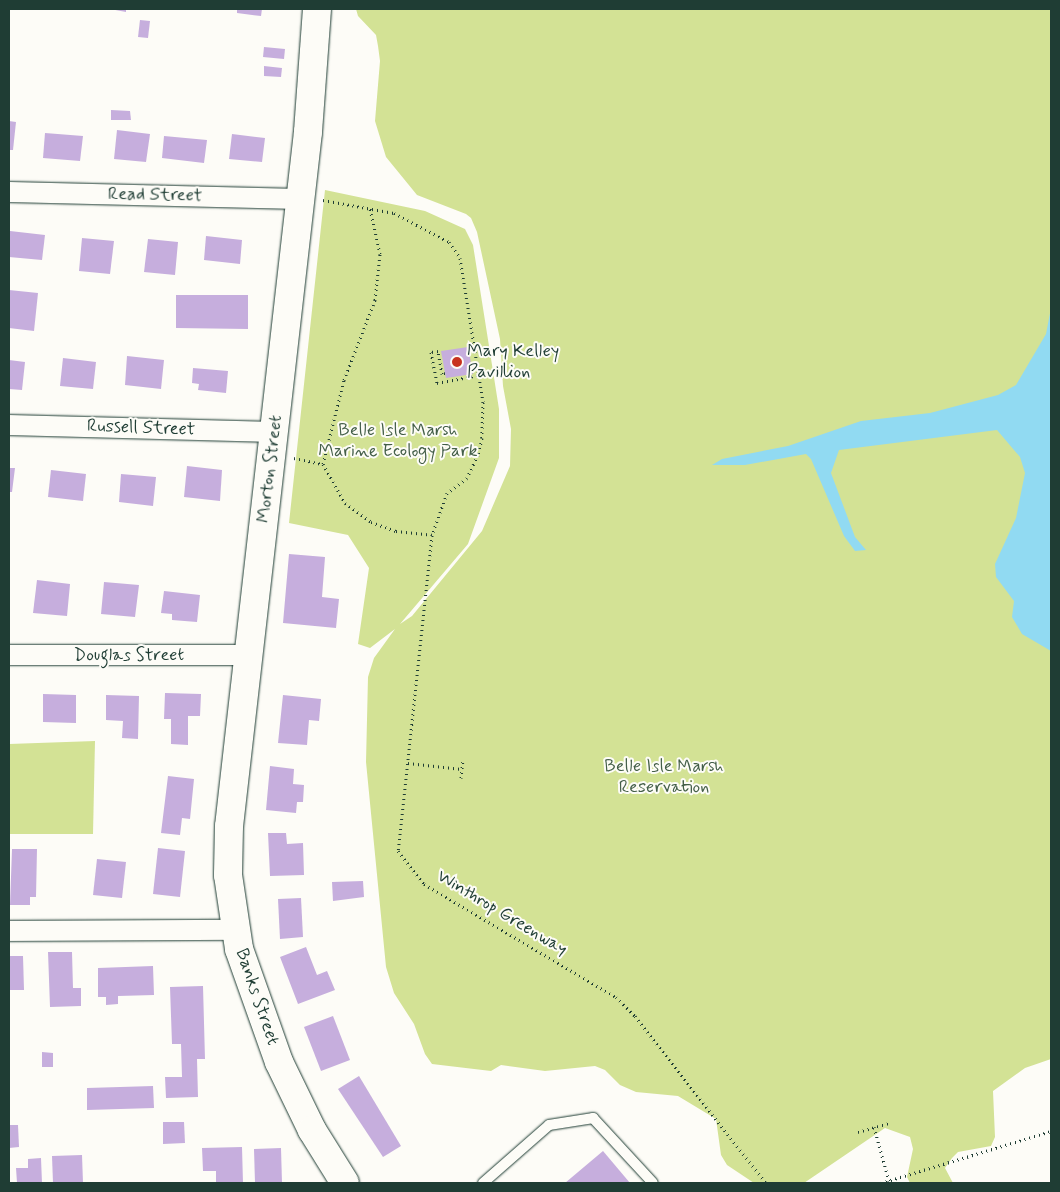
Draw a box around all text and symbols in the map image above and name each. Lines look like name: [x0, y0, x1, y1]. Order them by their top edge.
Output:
street label: Read Street: [108, 183, 202, 207]
place label: Mary Kelley Pavillion: [467, 341, 559, 384]
marker: Mary Kelley Pavillion: [451, 356, 463, 368]
street label: Morton Street: [252, 412, 288, 526]
street label: Russell Street: [87, 415, 195, 441]
park label: Belle Isle Marsh Marine Ecology Park: [319, 420, 477, 462]
street label: Douglas Street: [72, 644, 186, 666]
park label: Belle Isle Marsh Reservation: [602, 756, 726, 799]
street label: Winthrop Greenway: [430, 864, 574, 962]
street label: Banks Street: [230, 944, 284, 1050]

